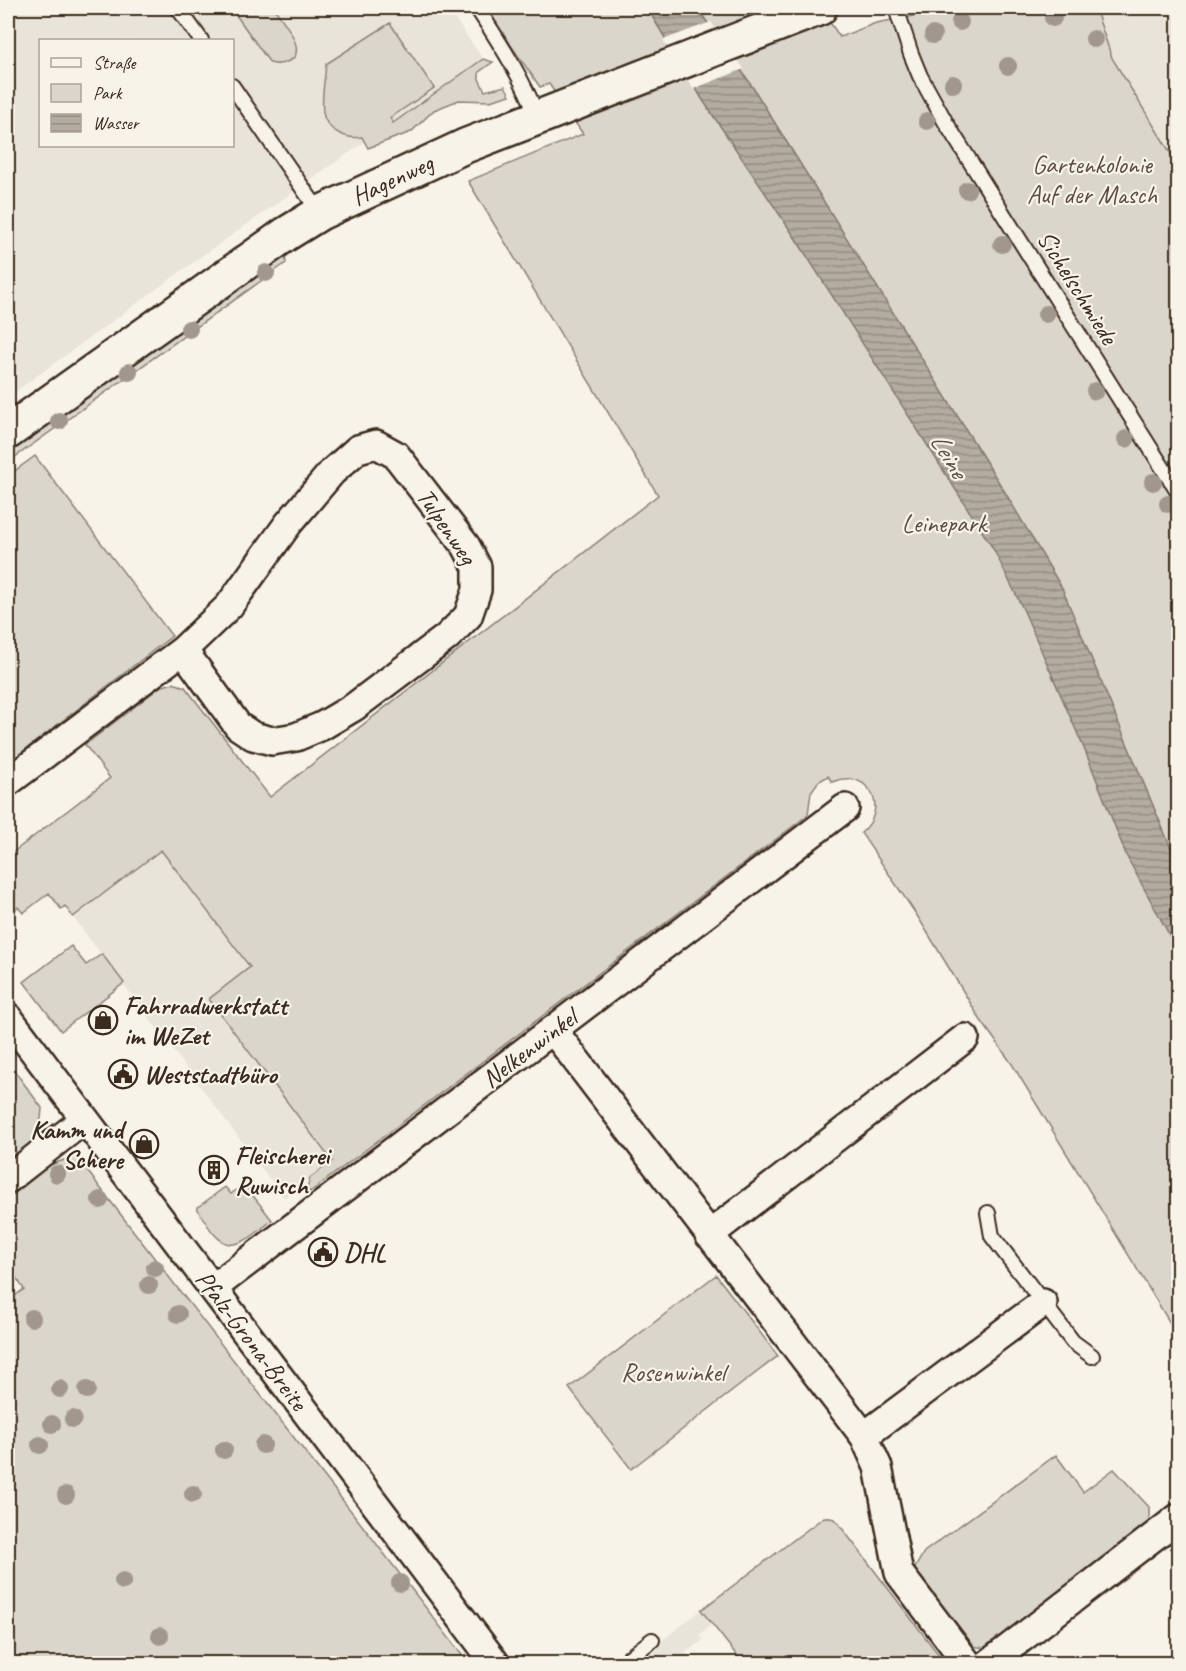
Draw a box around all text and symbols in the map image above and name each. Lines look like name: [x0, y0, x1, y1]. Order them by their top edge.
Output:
legend: [39, 39, 234, 147]
text: Straße: [93, 52, 137, 74]
text: Park: [93, 82, 123, 104]
text: Wasser: [93, 112, 140, 134]
street label: Hagenweg: [346, 145, 440, 213]
park label: Gartenkolonie Auf der Masch: [1027, 148, 1158, 211]
street label: Sichelschmiede: [1030, 224, 1126, 352]
water label: Leine: [923, 426, 978, 487]
street label: Tulpenweg: [409, 482, 485, 572]
park label: Leinepark: [902, 507, 989, 540]
place label: Fahrradwerkstatt im WeZet: [124, 989, 290, 1052]
street label: Nelkenwinkel: [475, 999, 587, 1095]
shop icon: Fahrradwerkstatt im WeZet: [87, 1004, 119, 1036]
public building icon: Weststadtbüro: [107, 1058, 139, 1090]
place label: Weststadtbüro: [144, 1058, 278, 1091]
place label: Kamm und Schere: [30, 1113, 128, 1176]
shop icon: Kamm und Schere: [128, 1128, 160, 1160]
place label: Fleischerei Ruwisch: [235, 1139, 332, 1202]
building icon: Fleischerei Ruwisch: [198, 1154, 230, 1186]
public building icon: DHL: [307, 1236, 339, 1268]
place label: DHL: [344, 1236, 386, 1269]
street label: Pfalz-Grona-Breite: [188, 1264, 316, 1418]
park label: Rosenwinkel: [621, 1356, 730, 1389]

